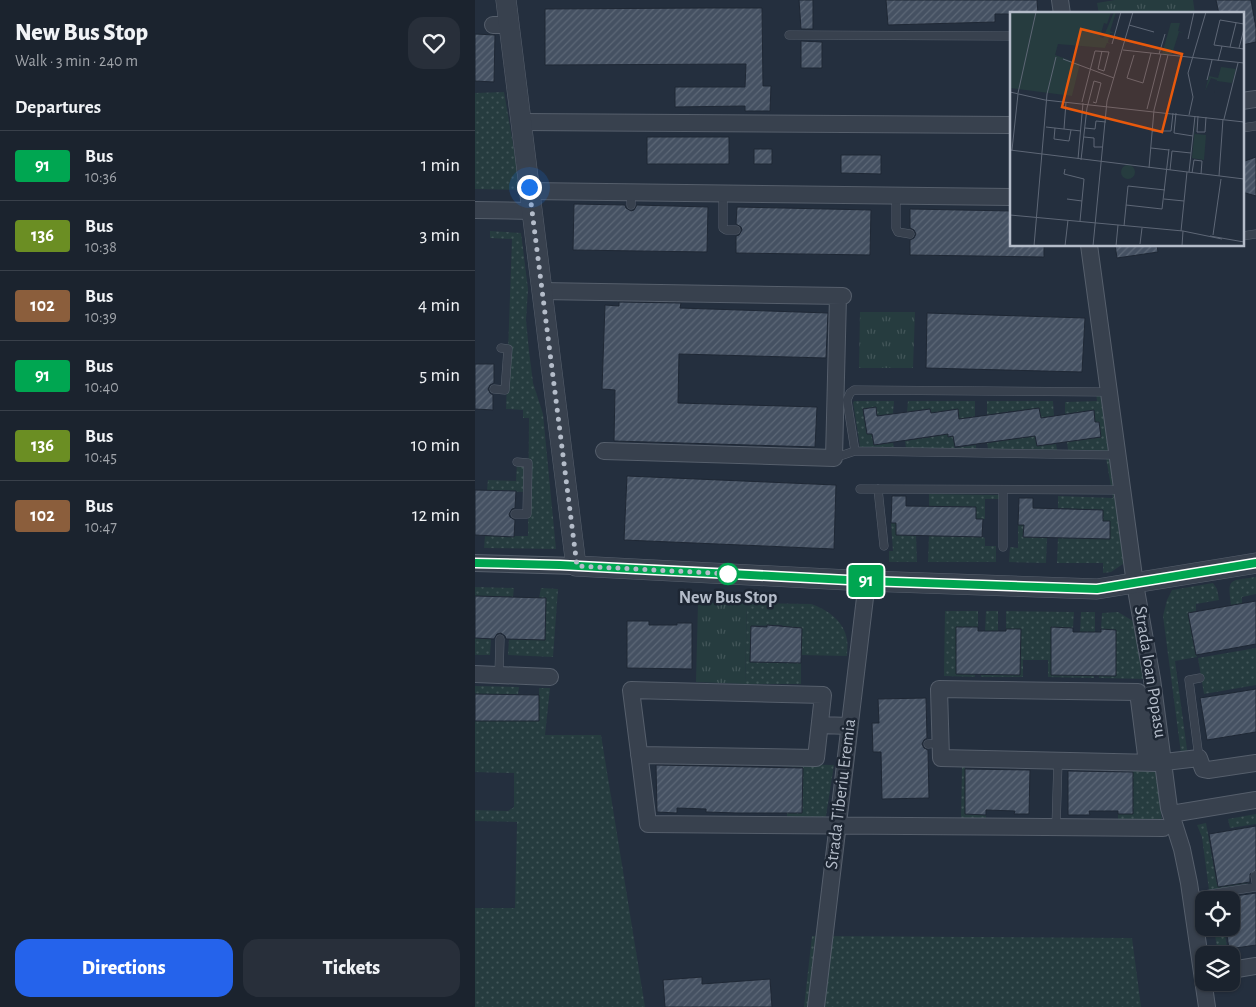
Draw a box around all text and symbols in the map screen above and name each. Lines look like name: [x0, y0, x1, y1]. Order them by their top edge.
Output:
inset map: [1010, 12, 1243, 246]
button: heart: [408, 17, 460, 69]
text: New Bus Stop: [15, 21, 148, 45]
text: Walk · 3 min · 240 m: [15, 53, 138, 69]
text: Departures: [15, 98, 101, 117]
text: Bus: [85, 147, 113, 166]
text: 1 min: [421, 156, 460, 175]
text: 91: [35, 157, 50, 175]
text: 10:36: [85, 169, 117, 185]
your location: [517, 175, 542, 200]
text: Bus: [85, 217, 113, 236]
text: 3 min: [419, 226, 460, 245]
text: 136: [31, 227, 54, 245]
text: 10:38: [85, 239, 117, 255]
text: Bus: [85, 287, 113, 306]
text: 4 min: [418, 296, 460, 315]
text: 102: [30, 297, 55, 315]
text: 10:39: [85, 309, 117, 325]
text: Bus: [85, 357, 113, 376]
text: 5 min: [419, 366, 460, 385]
text: 91: [35, 367, 50, 385]
text: 10:40: [85, 379, 119, 395]
text: Bus: [85, 427, 113, 446]
text: 10 min: [411, 436, 460, 455]
text: 136: [31, 437, 54, 455]
text: 10:45: [85, 449, 117, 465]
text: Bus: [85, 497, 113, 516]
text: 12 min: [412, 506, 460, 525]
text: 102: [30, 507, 55, 525]
text: 10:47: [85, 519, 117, 535]
marker: New Bus Stop: [717, 563, 739, 585]
line badge: 91: [843, 565, 889, 597]
text: 91: [858, 572, 874, 590]
place label: New Bus Stop: [679, 589, 777, 607]
street label: Strada Ioan Popasu: [1131, 605, 1169, 739]
street label: Strada Tiberiu Eremia: [823, 718, 859, 870]
map controls: [1195, 891, 1240, 991]
button: locate: [1195, 891, 1240, 936]
button: Directions: [15, 939, 233, 997]
button: Tickets: [243, 939, 460, 997]
button: layers: [1195, 946, 1240, 991]

